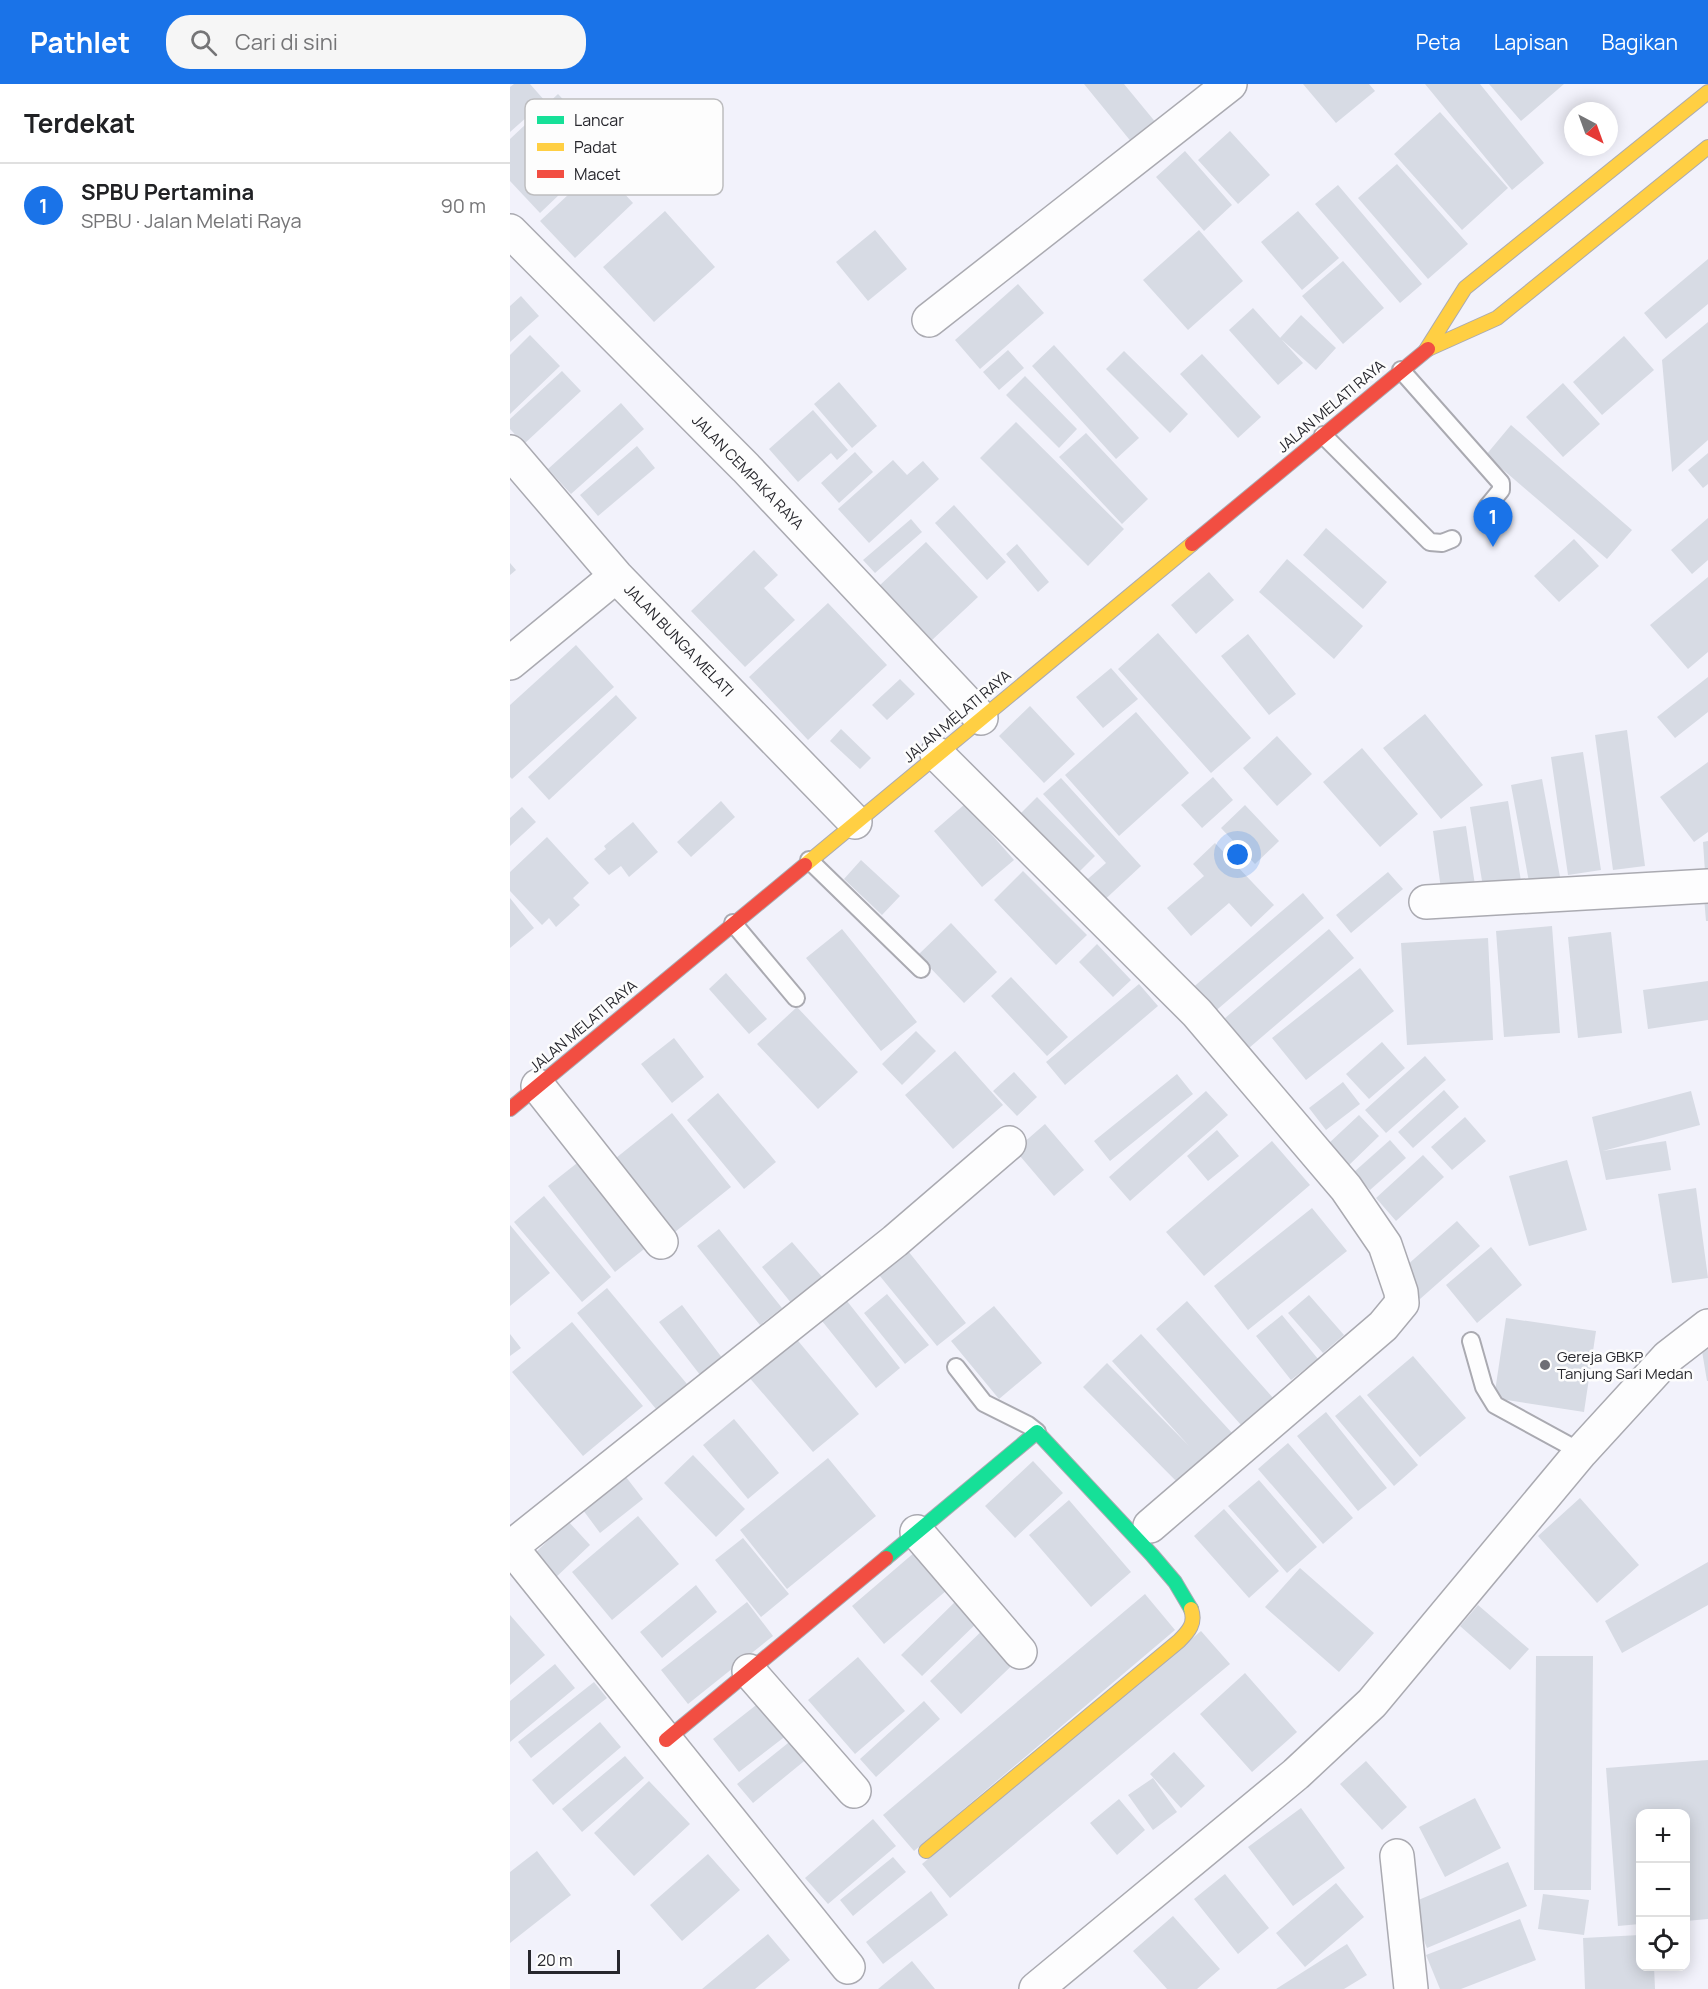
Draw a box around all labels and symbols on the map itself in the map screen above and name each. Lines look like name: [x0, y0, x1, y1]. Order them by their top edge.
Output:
legend: [525, 99, 723, 195]
north arrow: [1564, 102, 1618, 156]
text: Lancar: [574, 109, 624, 131]
text: Padat: [574, 136, 617, 158]
text: Macet: [574, 163, 621, 185]
street label: JALAN MELATI RAYA: [1273, 354, 1390, 457]
street label: JALAN CEMPAKA RAYA: [687, 410, 809, 535]
pin: 1: [1474, 498, 1512, 547]
street label: JALAN BUNGA MELATI: [620, 579, 738, 701]
street label: JALAN MELATI RAYA: [899, 664, 1016, 767]
your location: [1223, 840, 1252, 869]
street label: JALAN MELATI RAYA: [525, 974, 642, 1077]
place label: Gereja GBKP Tanjung Sari Medan: [1557, 1346, 1693, 1384]
marker: Gereja GBKP Tanjung Sari Medan: [1538, 1358, 1552, 1372]
scale bar: [528, 1947, 620, 1974]

